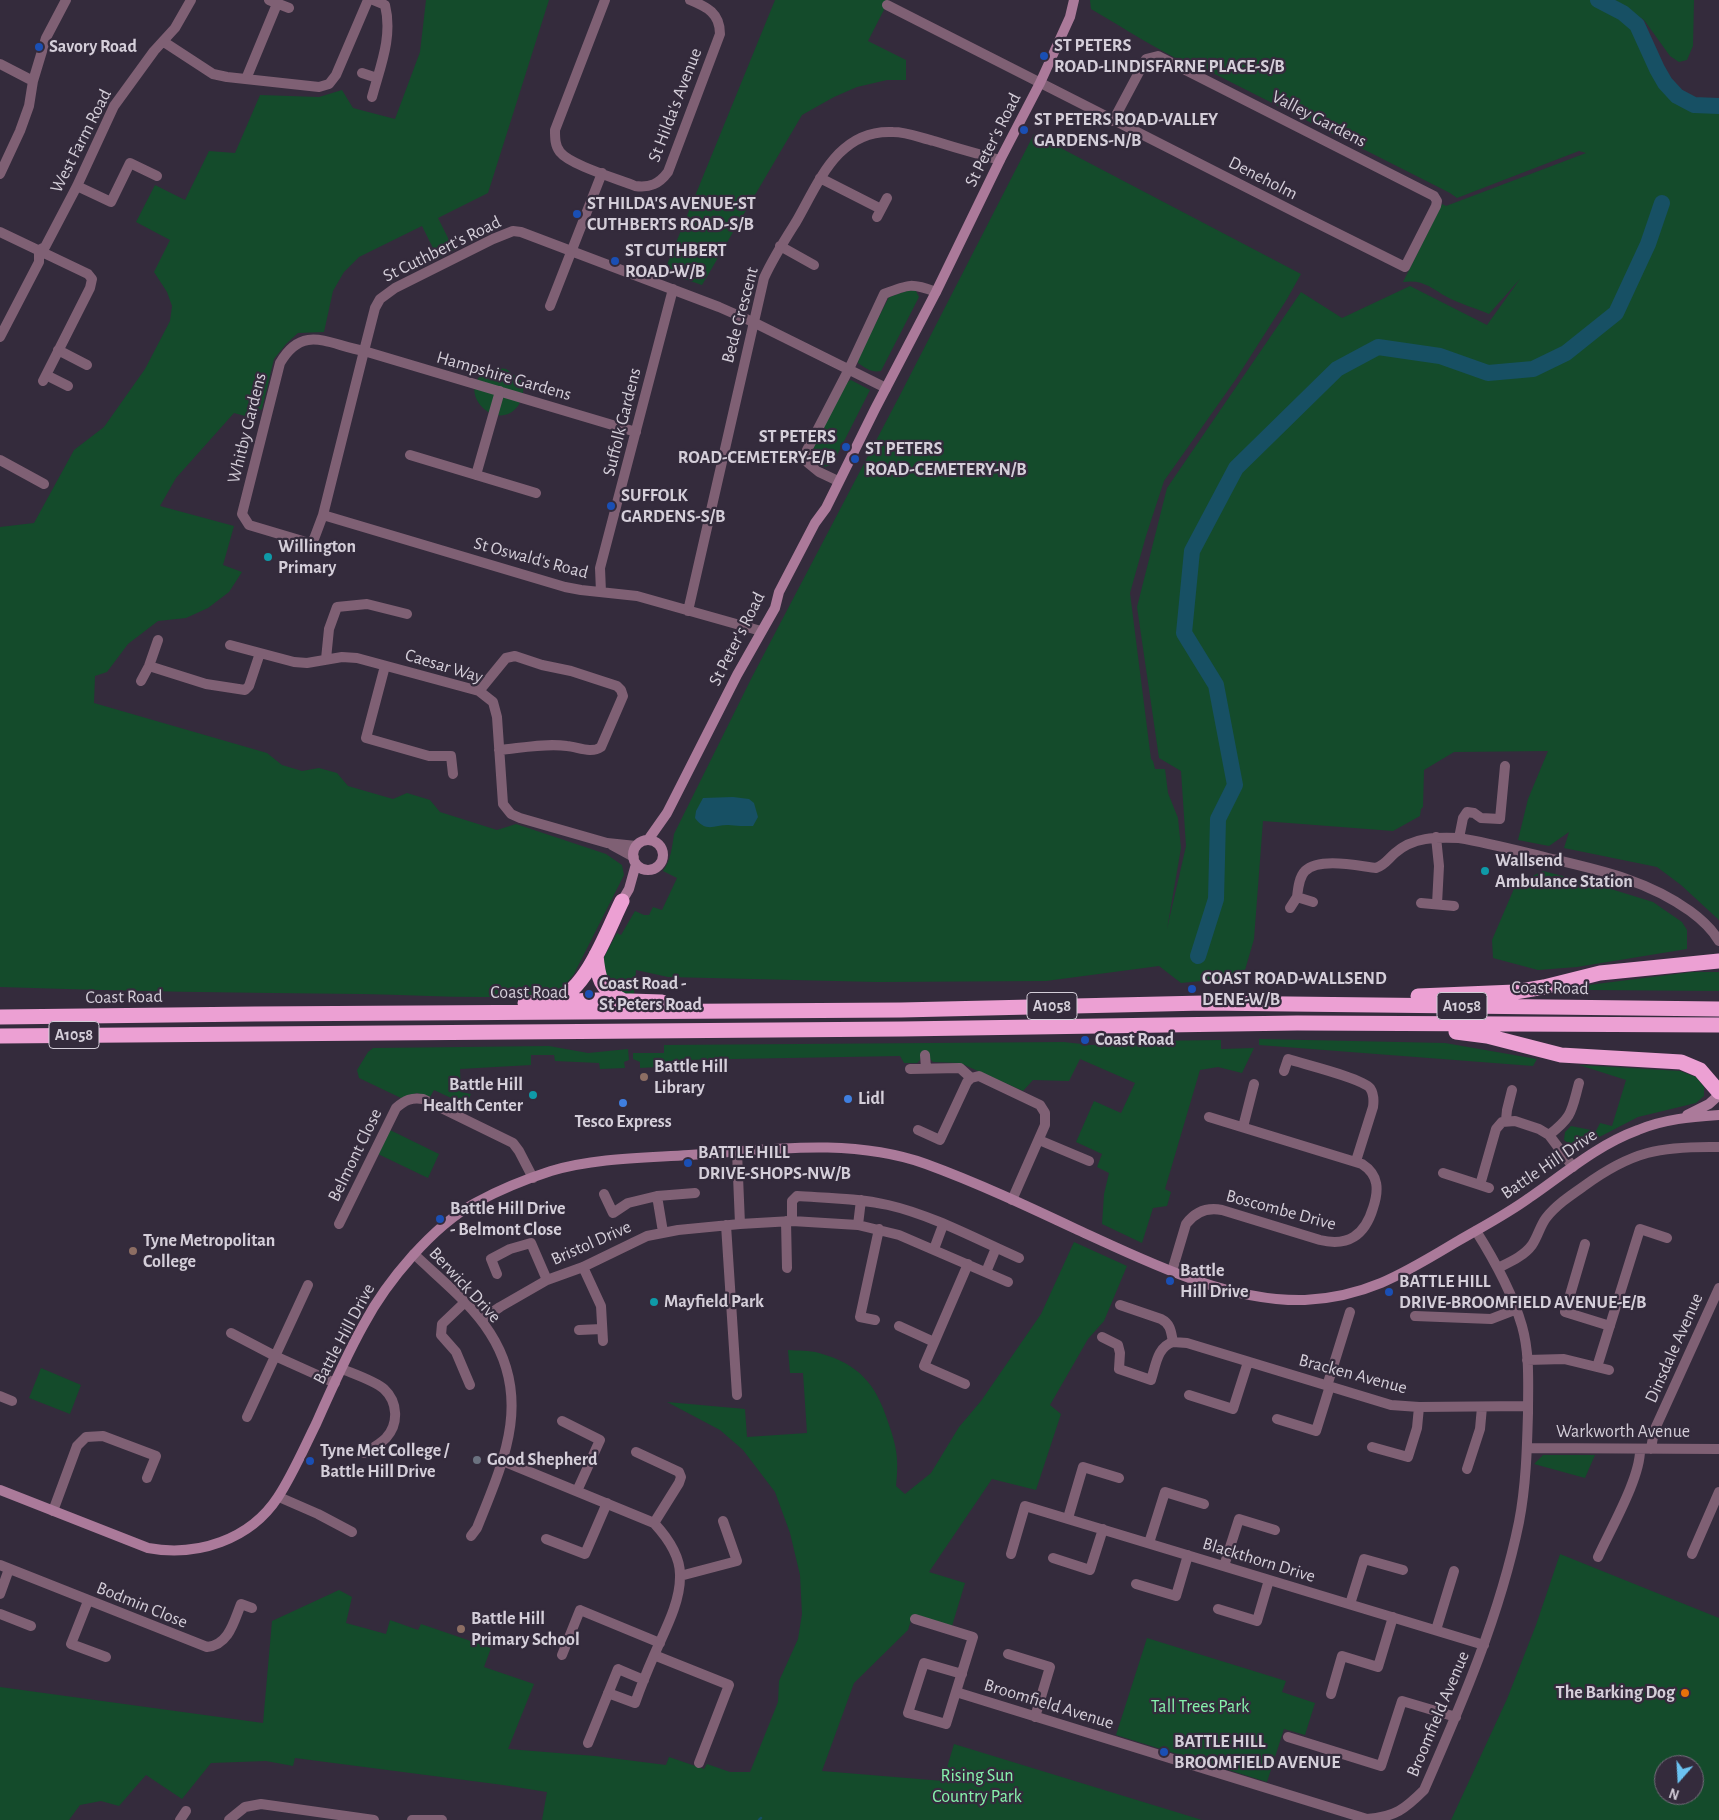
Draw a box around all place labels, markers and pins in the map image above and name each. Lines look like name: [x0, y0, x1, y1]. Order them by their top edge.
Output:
place label: ST PETERS ROAD-LINDISFARNE PLACE-S/B: [1054, 35, 1285, 78]
place label: Savory Road: [49, 36, 137, 58]
marker: Savory Road: [33, 41, 45, 53]
marker: ST PETERS ROAD-LINDISFARNE PLACE-S/B: [1038, 50, 1050, 62]
place label: ST PETERS ROAD-VALLEY GARDENS-N/B: [1034, 109, 1218, 152]
marker: ST PETERS ROAD-VALLEY GARDENS-N/B: [1018, 124, 1030, 136]
place label: ST HILDA'S AVENUE-ST CUTHBERTS ROAD-S/B: [587, 193, 756, 235]
marker: ST HILDA'S AVENUE-ST CUTHBERTS ROAD-S/B: [571, 208, 583, 220]
place label: ST CUTHBERT ROAD-W/B: [625, 240, 727, 282]
marker: ST CUTHBERT ROAD-W/B: [609, 255, 621, 267]
place label: ST PETERS ROAD-CEMETERY-E/B: [678, 426, 836, 468]
place label: ST PETERS ROAD-CEMETERY-N/B: [865, 438, 1027, 480]
marker: ST PETERS ROAD-CEMETERY-E/B: [840, 441, 852, 453]
marker: ST PETERS ROAD-CEMETERY-N/B: [849, 453, 861, 465]
place label: SUFFOLK GARDENS-S/B: [621, 485, 725, 528]
marker: SUFFOLK GARDENS-S/B: [605, 500, 617, 512]
place label: Willington Primary: [278, 536, 356, 578]
marker: Willington Primary: [262, 551, 274, 563]
place label: Wallsend Ambulance Station: [1495, 850, 1633, 892]
marker: Wallsend Ambulance Station: [1479, 865, 1491, 877]
place label: COAST ROAD-WALLSEND DENE-W/B: [1202, 968, 1387, 1011]
place label: Coast Road - St Peters Road: [599, 973, 702, 1016]
marker: COAST ROAD-WALLSEND DENE-W/B: [1186, 983, 1198, 995]
marker: Coast Road - St Peters Road: [583, 988, 595, 1000]
place label: Coast Road: [1095, 1029, 1174, 1051]
marker: Coast Road: [1079, 1034, 1091, 1046]
place label: Battle Hill Library: [654, 1056, 728, 1098]
marker: Battle Hill Library: [638, 1071, 650, 1083]
place label: Battle Hill Health Center: [423, 1074, 523, 1116]
place label: Lidl: [858, 1088, 885, 1110]
marker: Battle Hill Health Center: [527, 1089, 539, 1101]
marker: Lidl: [842, 1093, 854, 1105]
marker: Tesco Express: [617, 1097, 629, 1109]
place label: Tesco Express: [574, 1111, 672, 1133]
place label: BATTLE HILL DRIVE-SHOPS-NW/B: [698, 1142, 851, 1184]
marker: BATTLE HILL DRIVE-SHOPS-NW/B: [682, 1157, 694, 1169]
place label: Battle Hill Drive - Belmont Close: [450, 1198, 566, 1240]
marker: Battle Hill Drive - Belmont Close: [434, 1213, 446, 1225]
place label: Tyne Metropolitan College: [143, 1230, 275, 1272]
marker: Tyne Metropolitan College: [127, 1245, 139, 1257]
place label: Battle Hill Drive: [1180, 1260, 1248, 1302]
place label: BATTLE HILL DRIVE-BROOMFIELD AVENUE-E/B: [1399, 1271, 1646, 1314]
marker: Battle Hill Drive: [1164, 1275, 1176, 1287]
marker: BATTLE HILL DRIVE-BROOMFIELD AVENUE-E/B: [1383, 1286, 1395, 1298]
place label: Mayfield Park: [664, 1291, 764, 1313]
marker: Mayfield Park: [648, 1296, 660, 1308]
place label: Tyne Met College / Battle Hill Drive: [320, 1440, 449, 1482]
place label: Good Shepherd: [487, 1449, 598, 1471]
marker: Good Shepherd: [471, 1454, 483, 1466]
marker: Tyne Met College / Battle Hill Drive: [304, 1455, 316, 1467]
place label: Battle Hill Primary School: [471, 1608, 580, 1650]
marker: Battle Hill Primary School: [455, 1623, 467, 1635]
place label: The Barking Dog: [1556, 1682, 1675, 1704]
marker: The Barking Dog: [1679, 1687, 1691, 1699]
place label: BATTLE HILL BROOMFIELD AVENUE: [1174, 1731, 1340, 1774]
marker: BATTLE HILL BROOMFIELD AVENUE: [1158, 1746, 1170, 1758]

